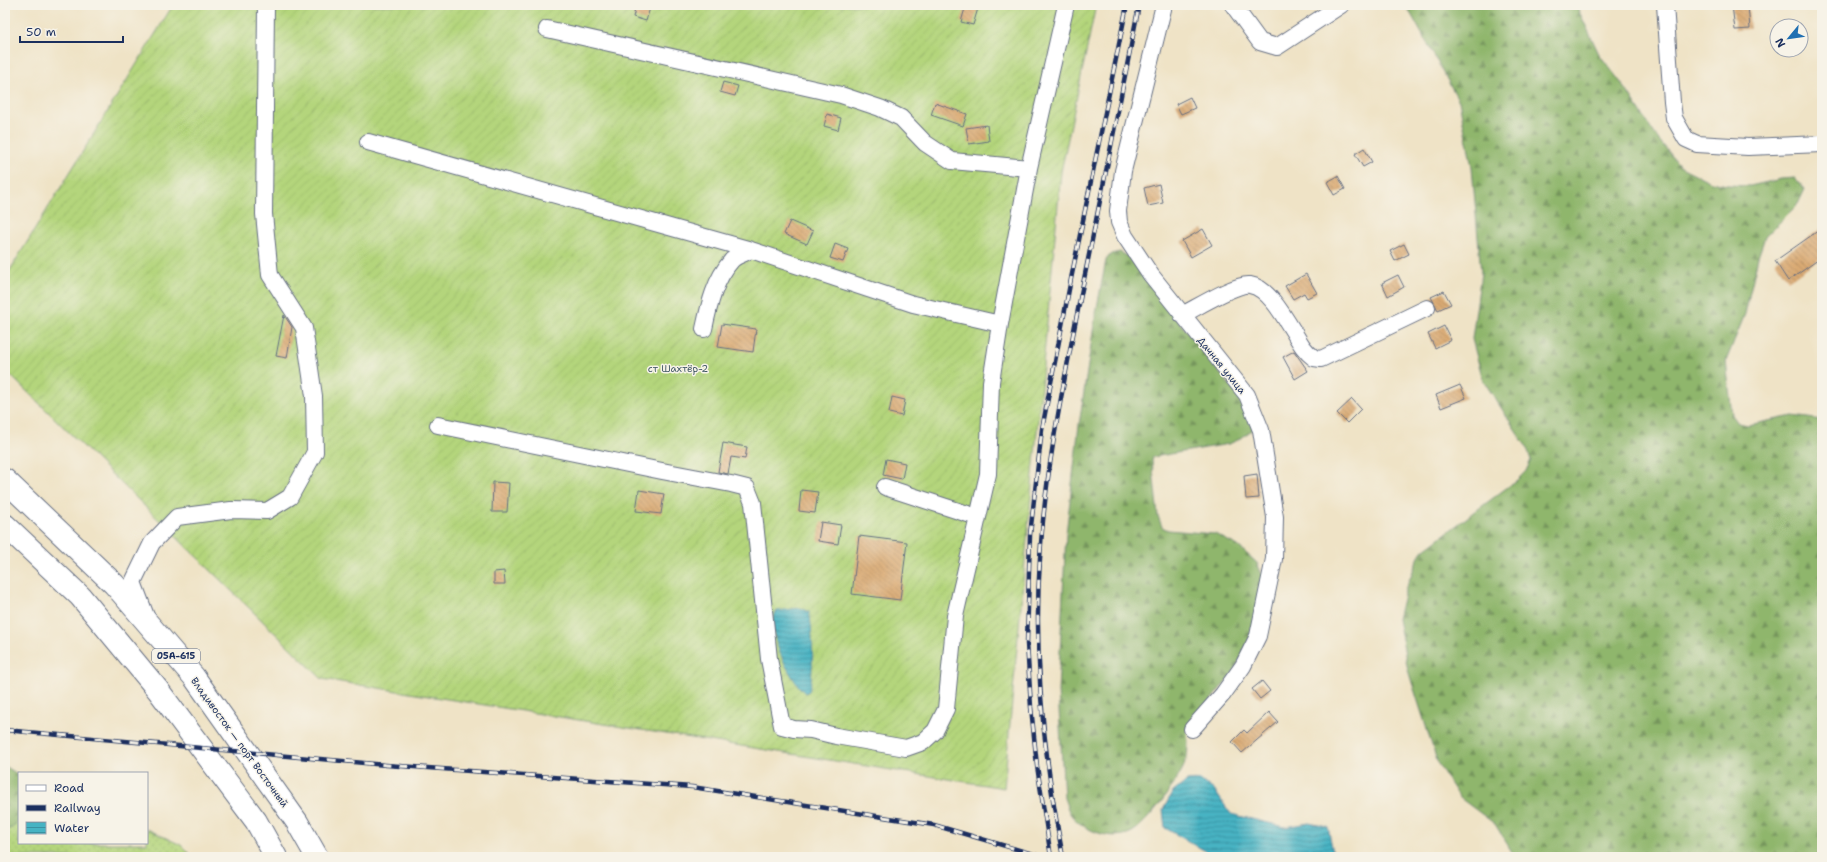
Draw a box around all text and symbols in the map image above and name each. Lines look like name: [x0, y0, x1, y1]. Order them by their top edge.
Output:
scale bar: [20, 18, 123, 44]
north arrow: [1769, 18, 1809, 58]
text: 50 m: [26, 24, 56, 40]
text: N: [1772, 35, 1789, 50]
street label: Дачная улица: [1195, 334, 1249, 397]
park label: ст Шахтёр-2: [648, 362, 708, 375]
road number: 05А-615: [152, 649, 200, 663]
street label: Владивосток — порт Восточный: [188, 675, 291, 810]
legend: [18, 772, 148, 844]
text: Road: [54, 780, 85, 796]
text: Railway: [54, 800, 101, 816]
text: Water: [54, 820, 90, 836]

